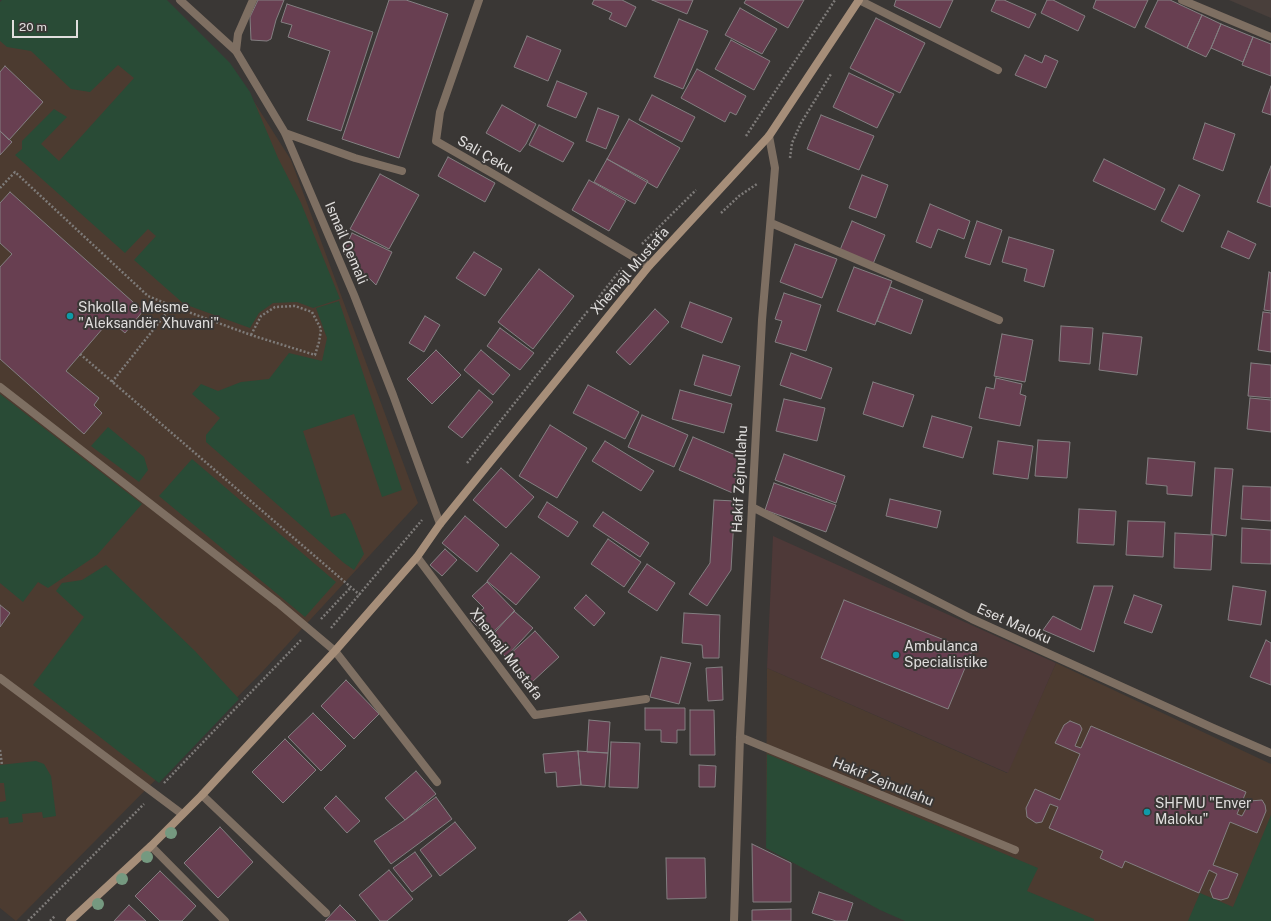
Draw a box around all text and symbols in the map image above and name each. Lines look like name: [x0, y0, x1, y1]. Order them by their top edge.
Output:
scale bar: [14, 12, 80, 38]
text: 20 m: [19, 20, 47, 34]
street label: Sali Çeku: [454, 132, 516, 178]
street label: Ismail Qemali: [321, 199, 371, 287]
street label: Xhemajl Mustafa: [587, 224, 673, 318]
place label: Shkolla e Mesme "Aleksandër Xhuvani": [78, 300, 219, 332]
marker: Shkolla e Mesme "Aleksandër Xhuvani": [65, 311, 75, 321]
street label: Hakif Zejnullahu: [729, 425, 751, 533]
street label: Eset Maloku: [974, 600, 1054, 648]
street label: Xhemajl Mustafa: [466, 605, 546, 703]
place label: Ambulanca Specialistike: [904, 639, 987, 672]
marker: Ambulanca Specialistike: [891, 650, 901, 660]
street label: Hakif Zejnullahu: [830, 754, 936, 810]
place label: SHFMU "Enver Maloku": [1155, 796, 1252, 828]
marker: SHFMU "Enver Maloku": [1142, 807, 1152, 817]

